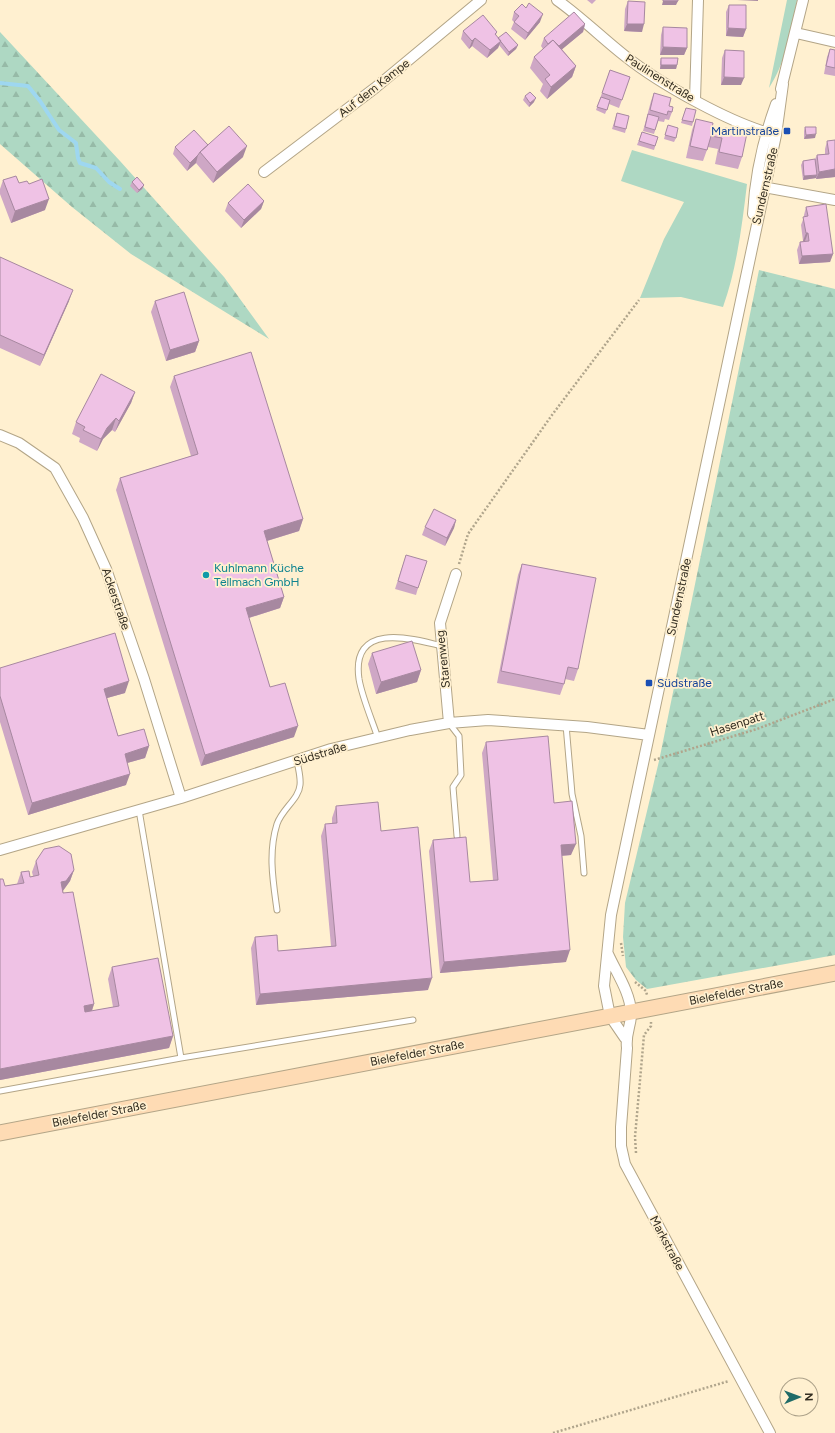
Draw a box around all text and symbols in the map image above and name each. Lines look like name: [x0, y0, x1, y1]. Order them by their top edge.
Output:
street label: Paulinenstraße: [623, 51, 697, 105]
street label: Auf dem Kampe: [336, 56, 413, 120]
place label: Martinstraße: [711, 124, 779, 138]
marker: Martinstraße: [782, 126, 792, 136]
street label: Sundernstraße: [749, 146, 781, 226]
street label: Sundernstraße: [664, 557, 694, 637]
place label: Kuhlmann Küche Tellmach GmbH: [214, 561, 304, 589]
street label: Ackerstraße: [99, 566, 133, 632]
marker: Kuhlmann Küche Tellmach GmbH: [201, 570, 211, 580]
street label: Starenweg: [433, 629, 453, 689]
place label: Südstraße: [657, 676, 712, 690]
marker: Südstraße: [644, 678, 654, 688]
street label: Hasenpatt: [708, 709, 766, 739]
street label: Südstraße: [292, 739, 349, 769]
street label: Bielefelder Straße: [688, 976, 785, 1008]
street label: Bielefelder Straße: [369, 1037, 466, 1069]
street label: Bielefelder Straße: [51, 1098, 148, 1130]
street label: Markstraße: [647, 1213, 687, 1273]
north arrow: [779, 1377, 819, 1417]
text: N: [802, 1392, 815, 1401]

